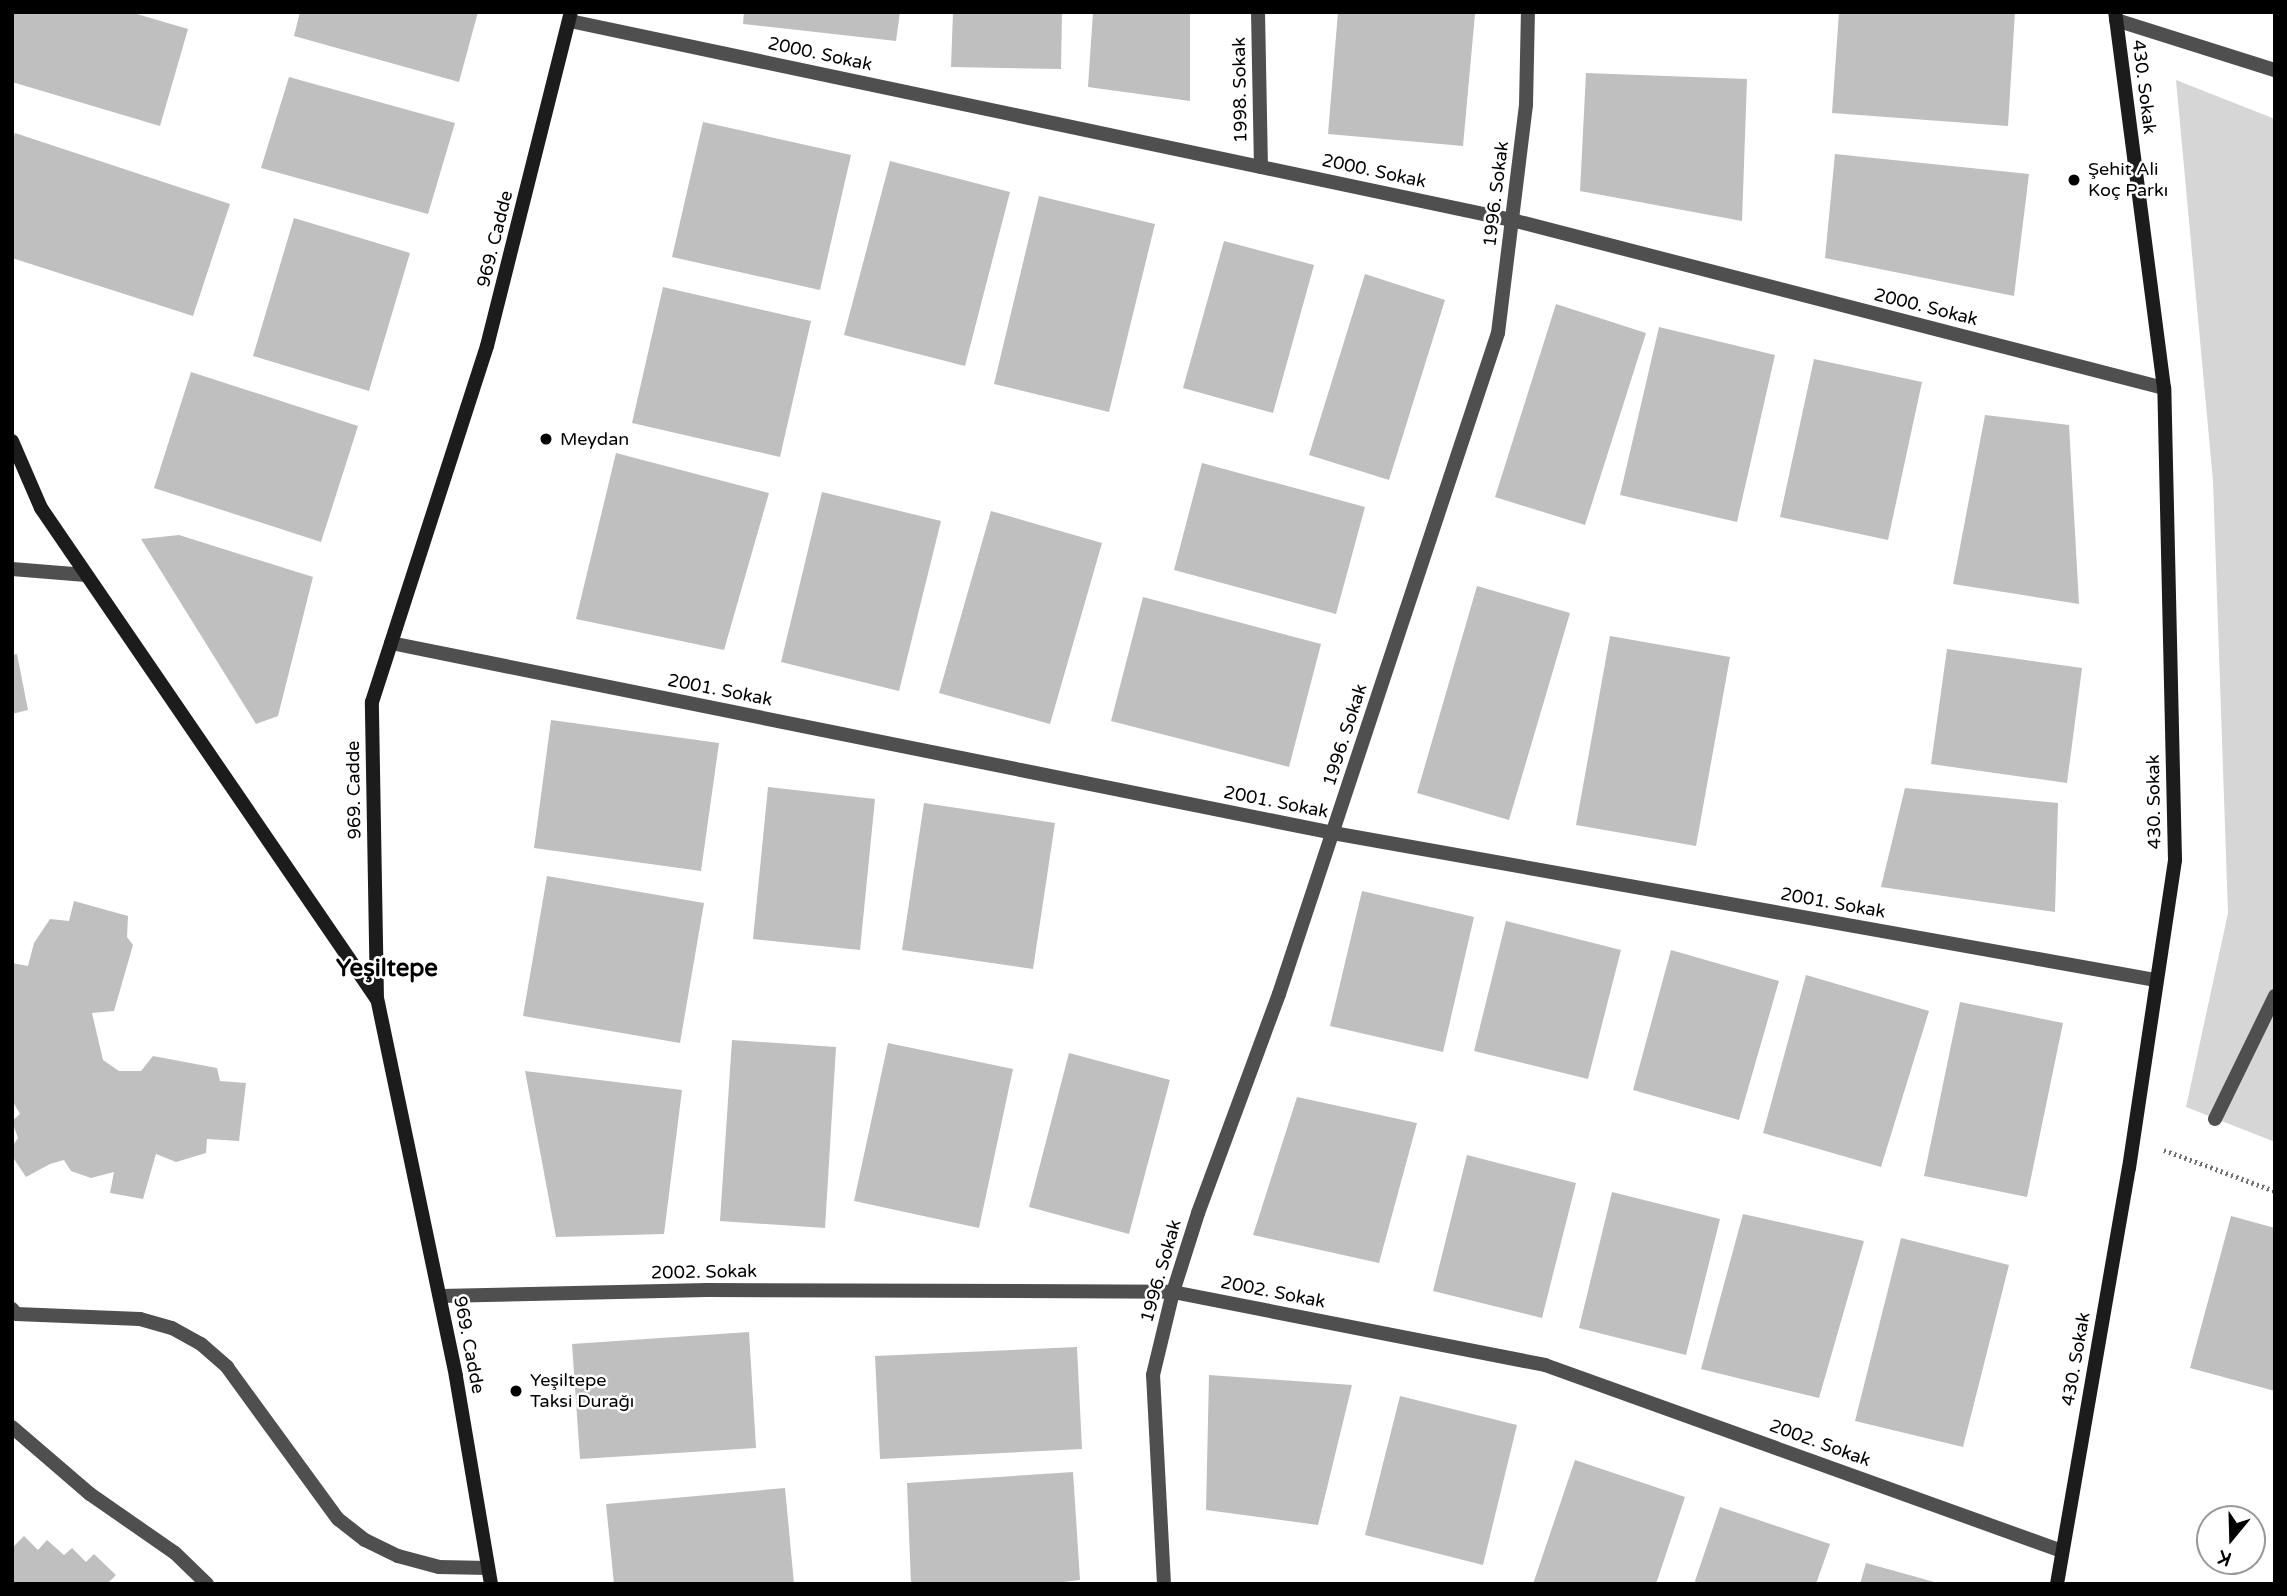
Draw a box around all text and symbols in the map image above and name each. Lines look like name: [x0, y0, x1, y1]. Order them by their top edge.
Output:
street label: 2000. Sokak: [766, 32, 874, 76]
street label: 1998. Sokak: [1228, 37, 1252, 143]
street label: 430. Sokak: [2128, 39, 2160, 135]
street label: 1996. Sokak: [1479, 140, 1513, 248]
street label: 2000. Sokak: [1320, 149, 1428, 193]
place label: Şehit Ali Koç Parkı: [2088, 159, 2168, 202]
marker: Şehit Ali Koç Parkı: [2066, 172, 2082, 188]
street label: 969. Cadde: [473, 188, 517, 290]
street label: 2000. Sokak: [1872, 284, 1980, 330]
place label: Meydan: [560, 428, 629, 450]
marker: Meydan: [538, 431, 554, 447]
street label: 2001. Sokak: [666, 669, 774, 711]
street label: 1996. Sokak: [1318, 681, 1372, 789]
street label: 969. Cadde: [342, 740, 366, 840]
street label: 430. Sokak: [2142, 754, 2166, 850]
street label: 2001. Sokak: [1222, 781, 1330, 823]
street label: 2001. Sokak: [1779, 883, 1887, 923]
district label: Yeşiltepe: [336, 955, 438, 983]
street label: 1996. Sokak: [1136, 1217, 1186, 1325]
street label: 2002. Sokak: [651, 1260, 757, 1284]
street label: 2002. Sokak: [1219, 1271, 1327, 1313]
street label: 969. Cadde: [449, 1294, 489, 1396]
street label: 430. Sokak: [2057, 1310, 2095, 1408]
place label: Yeşiltepe Taksi Durağı: [530, 1370, 634, 1412]
marker: Yeşiltepe Taksi Durağı: [508, 1383, 524, 1399]
street label: 2002. Sokak: [1766, 1415, 1874, 1471]
north arrow: [2196, 1505, 2266, 1575]
text: K: [2215, 1545, 2234, 1570]

